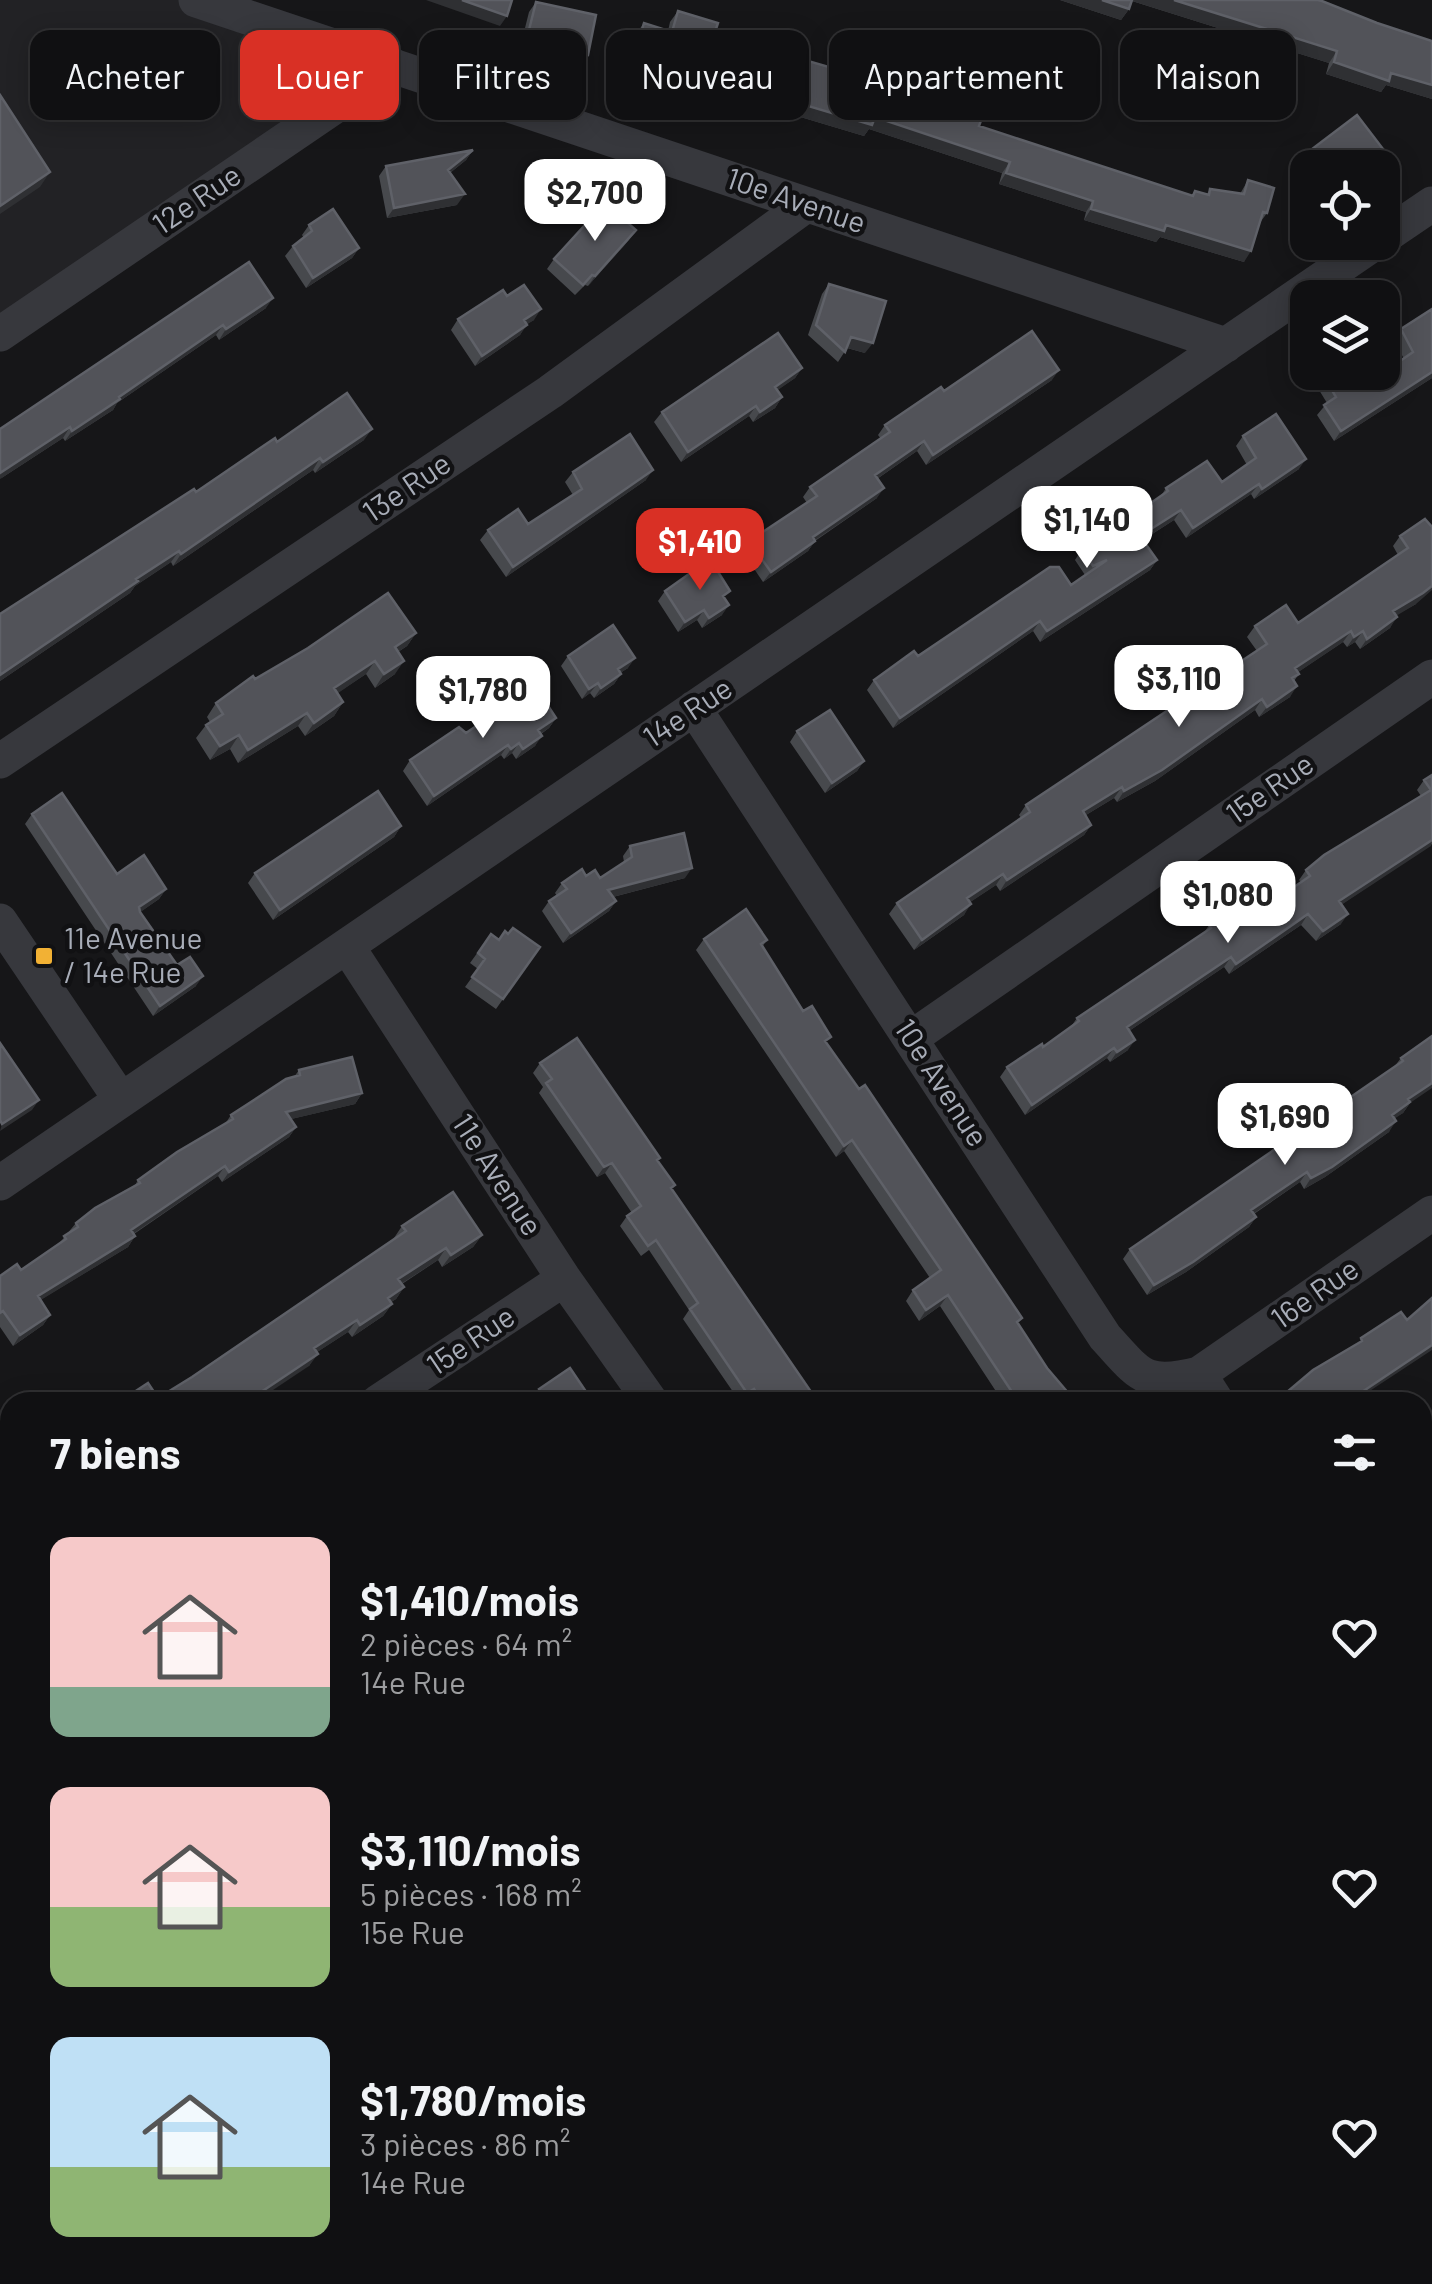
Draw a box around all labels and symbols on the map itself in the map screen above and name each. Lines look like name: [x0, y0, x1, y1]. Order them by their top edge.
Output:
street label: 12e Rue: [145, 156, 247, 241]
pin: $2,700: [514, 159, 676, 244]
street label: 10e Avenue: [722, 159, 871, 240]
street label: 13e Rue: [355, 444, 457, 529]
pin: $1,140: [1006, 486, 1168, 571]
pin: $1,410: [619, 508, 781, 593]
pin: $3,110: [1098, 645, 1260, 730]
pin: $1,780: [402, 656, 564, 741]
street label: 14e Rue: [636, 669, 738, 754]
street label: 15e Rue: [1218, 744, 1319, 830]
pin: $1,080: [1147, 861, 1309, 946]
place label: 11e Avenue / 14e Rue: [64, 919, 202, 989]
marker: 11e Avenue / 14e Rue: [33, 945, 55, 967]
street label: 10e Avenue: [888, 1011, 997, 1152]
pin: $1,690: [1204, 1083, 1366, 1168]
street label: 11e Avenue: [446, 1106, 551, 1242]
street label: 16e Rue: [1263, 1249, 1364, 1335]
street label: 15e Rue: [419, 1297, 521, 1382]

